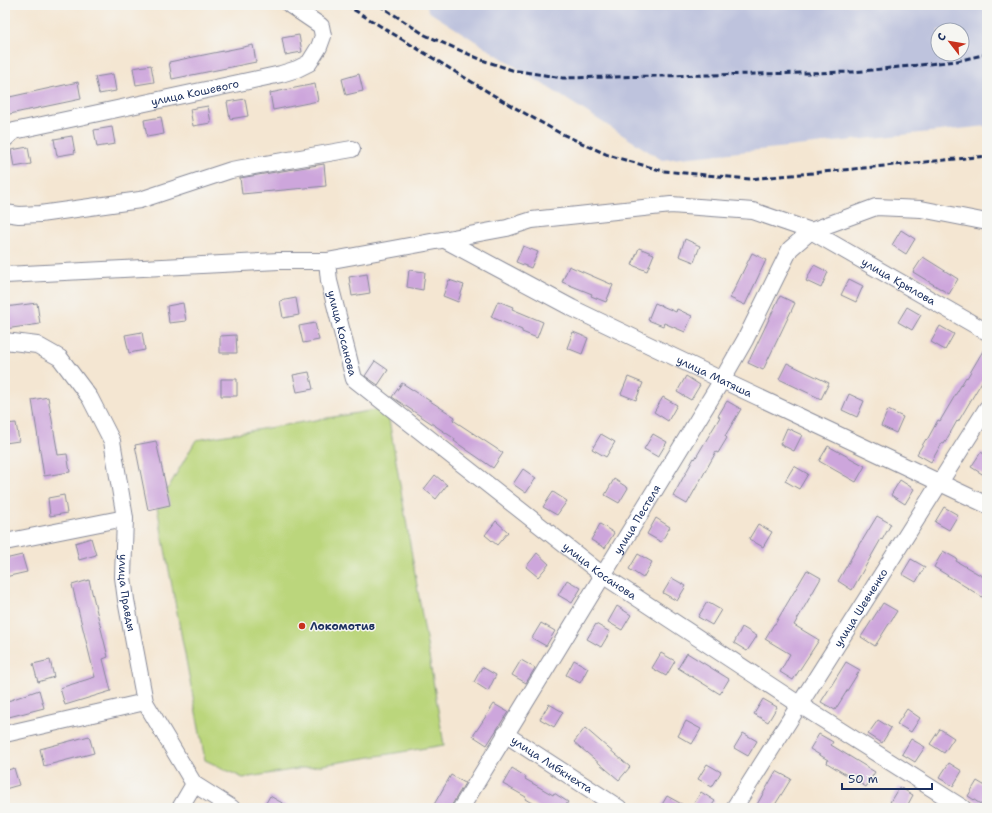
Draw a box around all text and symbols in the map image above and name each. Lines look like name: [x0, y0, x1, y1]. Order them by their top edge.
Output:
north arrow: [930, 22, 970, 62]
text: С: [934, 30, 950, 44]
street label: улица Кошевого: [150, 76, 241, 110]
street label: улица Крылова: [859, 254, 938, 309]
street label: улица Косанова: [324, 289, 360, 378]
street label: улица Матяша: [674, 352, 755, 401]
street label: улица Пестеля: [610, 482, 664, 557]
street label: улица Косанова: [559, 539, 639, 603]
street label: улица Правды: [115, 554, 139, 633]
street label: улица Шевченко: [831, 566, 892, 650]
place label: Локомотив: [310, 619, 375, 634]
marker: Локомотив: [297, 621, 307, 631]
street label: улица Либкнехта: [508, 733, 596, 797]
scale bar: [842, 765, 932, 791]
text: 50 m: [848, 771, 878, 787]

